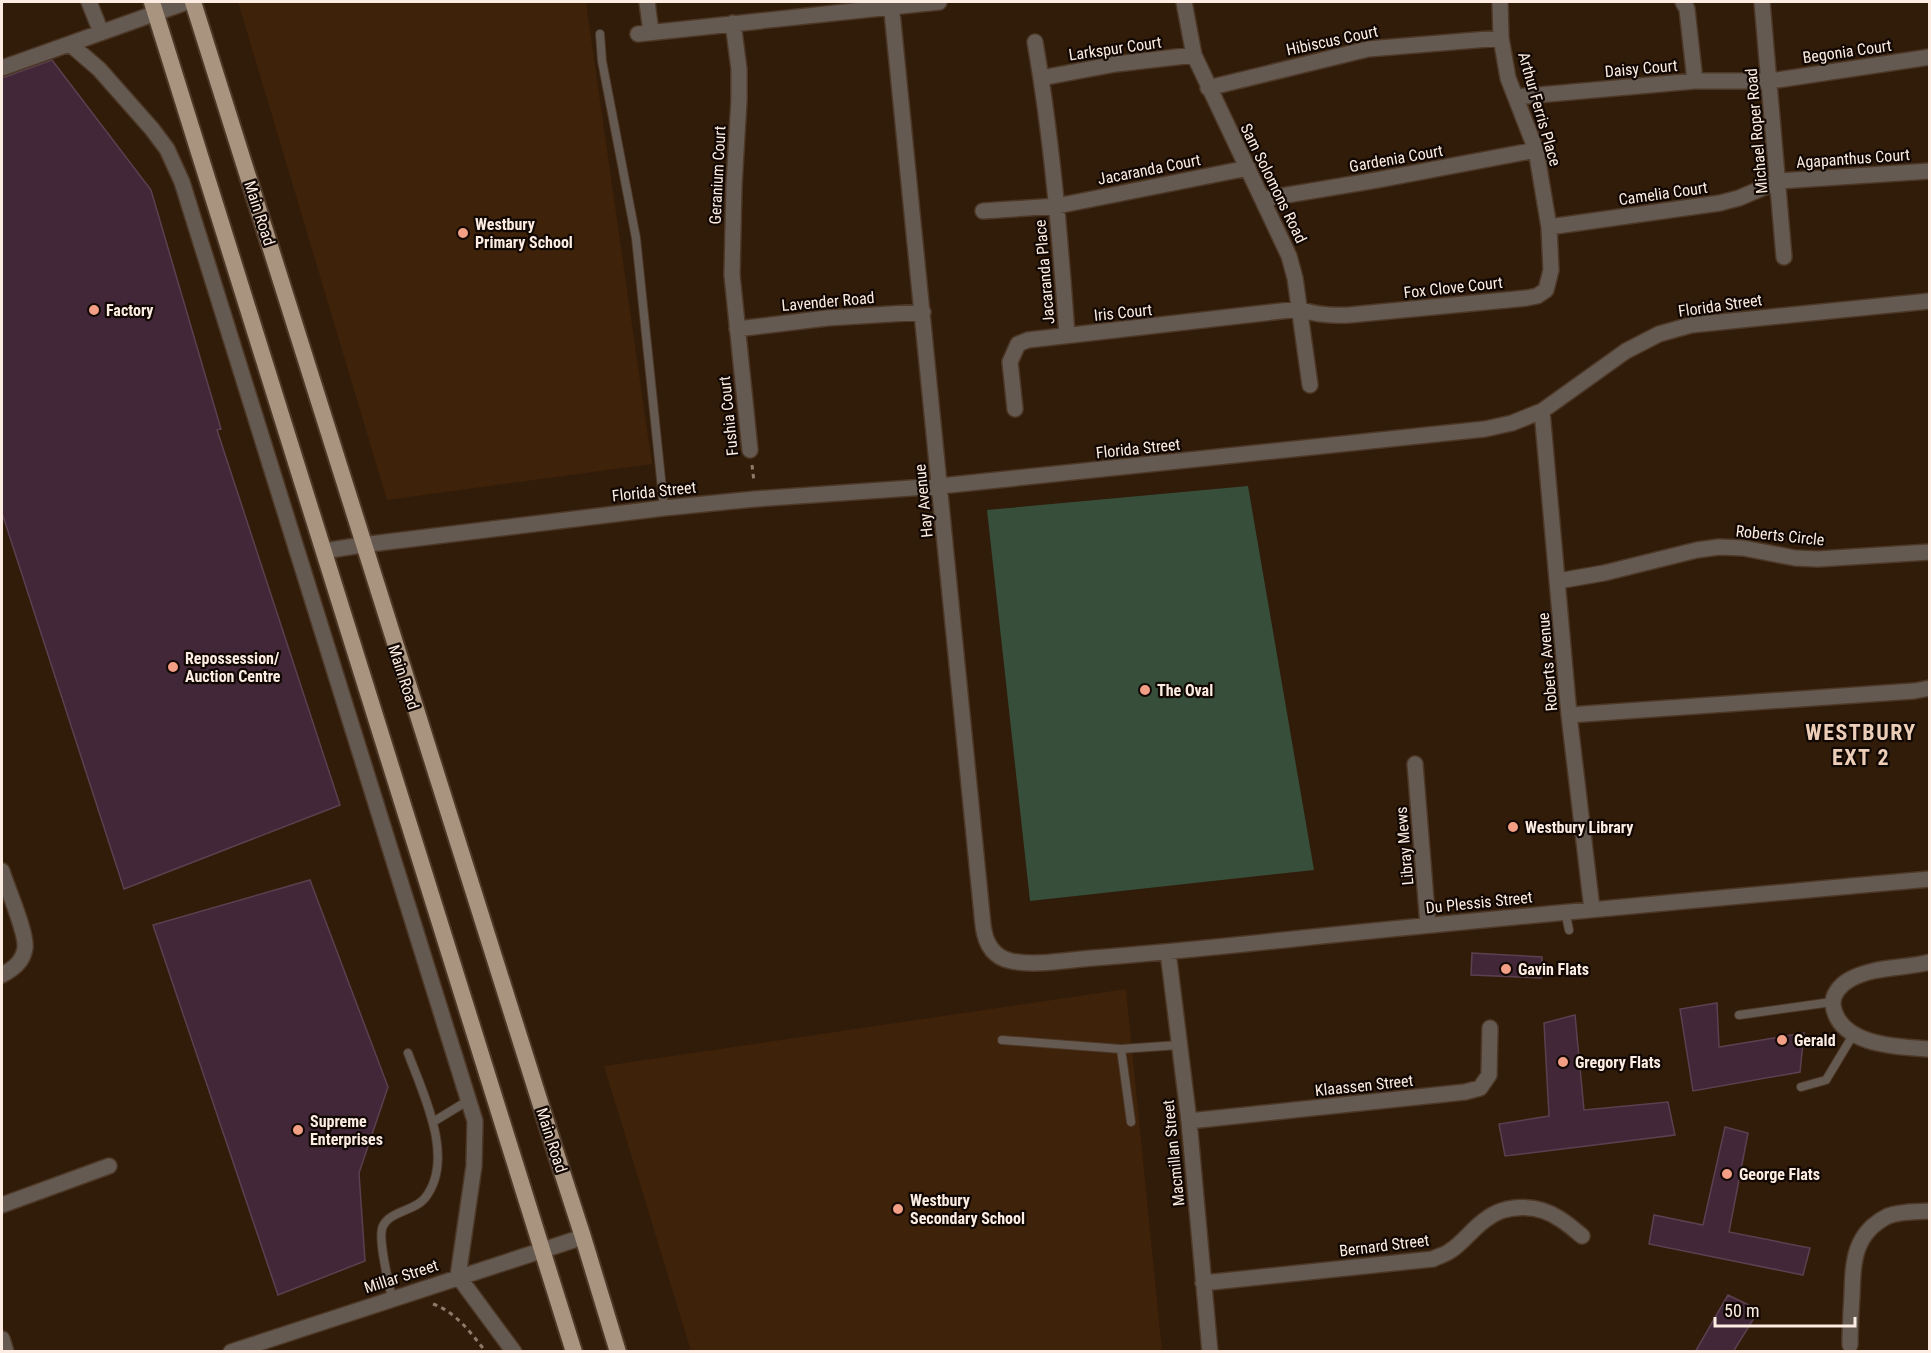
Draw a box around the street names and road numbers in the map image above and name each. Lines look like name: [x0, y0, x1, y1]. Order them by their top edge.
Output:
street label: Hibiscus Court: [1284, 21, 1380, 59]
street label: Larkspur Court: [1067, 33, 1163, 64]
street label: Begonia Court: [1801, 36, 1893, 67]
street label: Arthur Ferris Place: [1514, 50, 1565, 168]
street label: Daisy Court: [1604, 56, 1678, 81]
street label: Michael Roper Road: [1742, 67, 1771, 195]
street label: Sam Solomons Road: [1236, 120, 1311, 246]
street label: Geranium Court: [705, 125, 730, 225]
street label: Gardenia Court: [1348, 141, 1445, 176]
street label: Agapanthus Court: [1795, 145, 1911, 172]
street label: Jacaranda Court: [1096, 150, 1202, 189]
street label: Main Road: [240, 178, 279, 248]
street label: Camelia Court: [1617, 178, 1709, 209]
street label: Jacaranda Place: [1030, 219, 1059, 325]
street label: Fox Clove Court: [1403, 273, 1504, 302]
street label: Lavender Road: [781, 288, 875, 315]
street label: Florida Street: [1677, 290, 1764, 321]
street label: Iris Court: [1093, 300, 1153, 325]
street label: Fushia Court: [715, 375, 742, 457]
street label: Florida Street: [1095, 435, 1181, 462]
street label: Hay Avenue: [910, 463, 937, 539]
street label: Florida Street: [611, 478, 697, 505]
street label: Roberts Circle: [1735, 521, 1825, 550]
street label: Roberts Avenue: [1534, 612, 1561, 712]
street label: Main Road: [384, 642, 423, 712]
street label: Libray Mews: [1392, 806, 1417, 886]
street label: Du Plessis Street: [1425, 887, 1534, 918]
street label: Klaassen Street: [1314, 1071, 1414, 1100]
street label: Macmillan Street: [1158, 1099, 1189, 1207]
street label: Main Road: [532, 1105, 571, 1175]
street label: Bernard Street: [1338, 1231, 1430, 1260]
street label: Millar Street: [362, 1255, 441, 1297]

